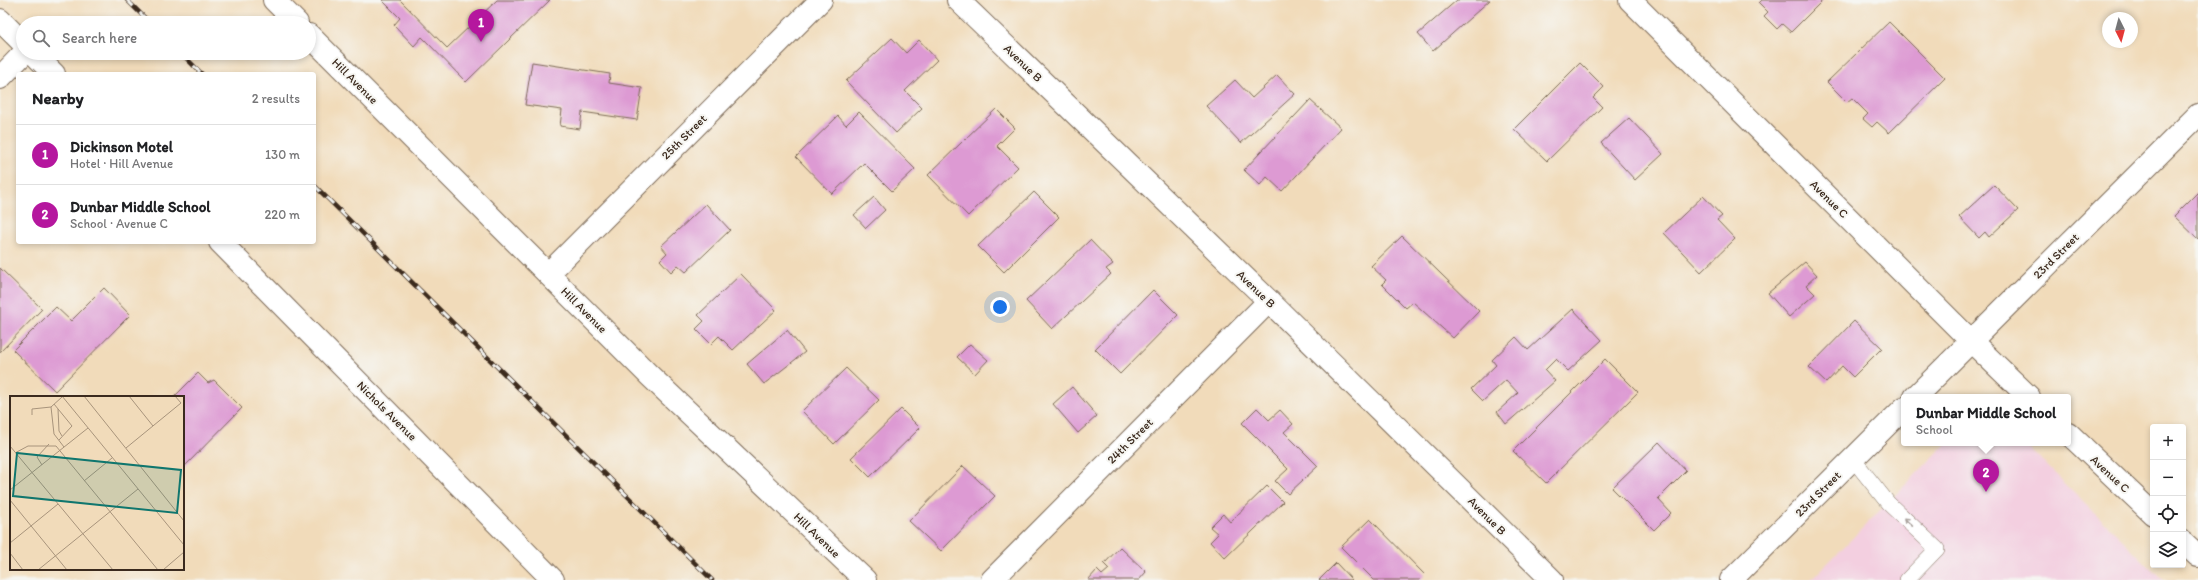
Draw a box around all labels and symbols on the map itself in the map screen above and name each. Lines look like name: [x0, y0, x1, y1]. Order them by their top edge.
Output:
pin: 1: [468, 9, 494, 42]
north arrow: [2102, 12, 2138, 48]
street label: Avenue B: [1001, 41, 1045, 85]
street label: Hill Avenue: [329, 55, 381, 107]
street label: 25th Street: [659, 111, 710, 162]
street label: Avenue C: [1807, 177, 1851, 221]
street label: 23rd Street: [2030, 230, 2082, 282]
street label: Avenue B: [1234, 267, 1278, 311]
street label: Hill Avenue: [558, 284, 610, 336]
your location: [990, 297, 1010, 317]
street label: Nichols Avenue: [354, 378, 420, 444]
inset map: [10, 396, 184, 570]
street label: 24th Street: [1104, 415, 1156, 467]
street label: Avenue C: [2088, 453, 2133, 496]
pin: 2: [1973, 459, 1999, 492]
street label: 23rd Street: [1792, 468, 1844, 520]
street label: Avenue B: [1465, 494, 1509, 538]
street label: Hill Avenue: [791, 509, 843, 561]
one-way arrow: [1903, 518, 1914, 527]

